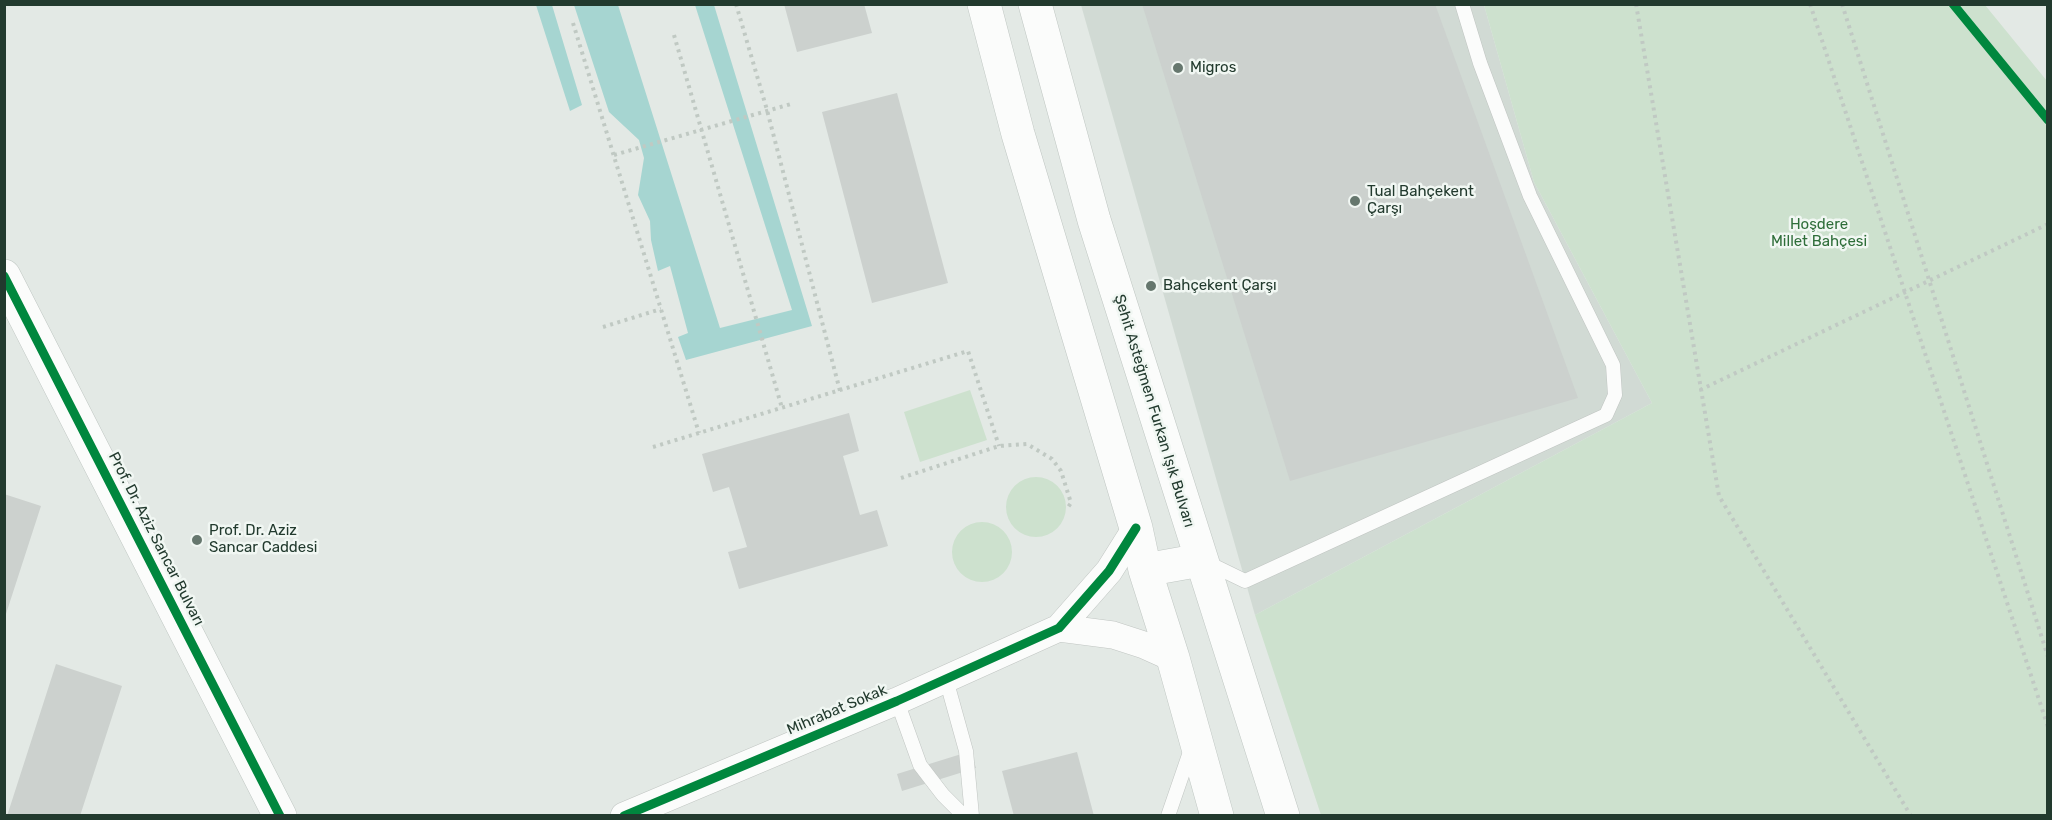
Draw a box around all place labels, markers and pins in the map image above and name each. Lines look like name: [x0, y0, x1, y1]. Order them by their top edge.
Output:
place label: Migros: [1190, 59, 1236, 77]
marker: Migros: [1171, 61, 1185, 75]
place label: Tual Bahçekent Çarşı: [1367, 183, 1474, 218]
marker: Tual Bahçekent Çarşı: [1348, 194, 1362, 208]
place label: Bahçekent Çarşı: [1163, 277, 1277, 295]
marker: Bahçekent Çarşı: [1144, 279, 1158, 293]
place label: Prof. Dr. Aziz Sancar Caddesi: [209, 522, 317, 557]
marker: Prof. Dr. Aziz Sancar Caddesi: [190, 533, 204, 547]

